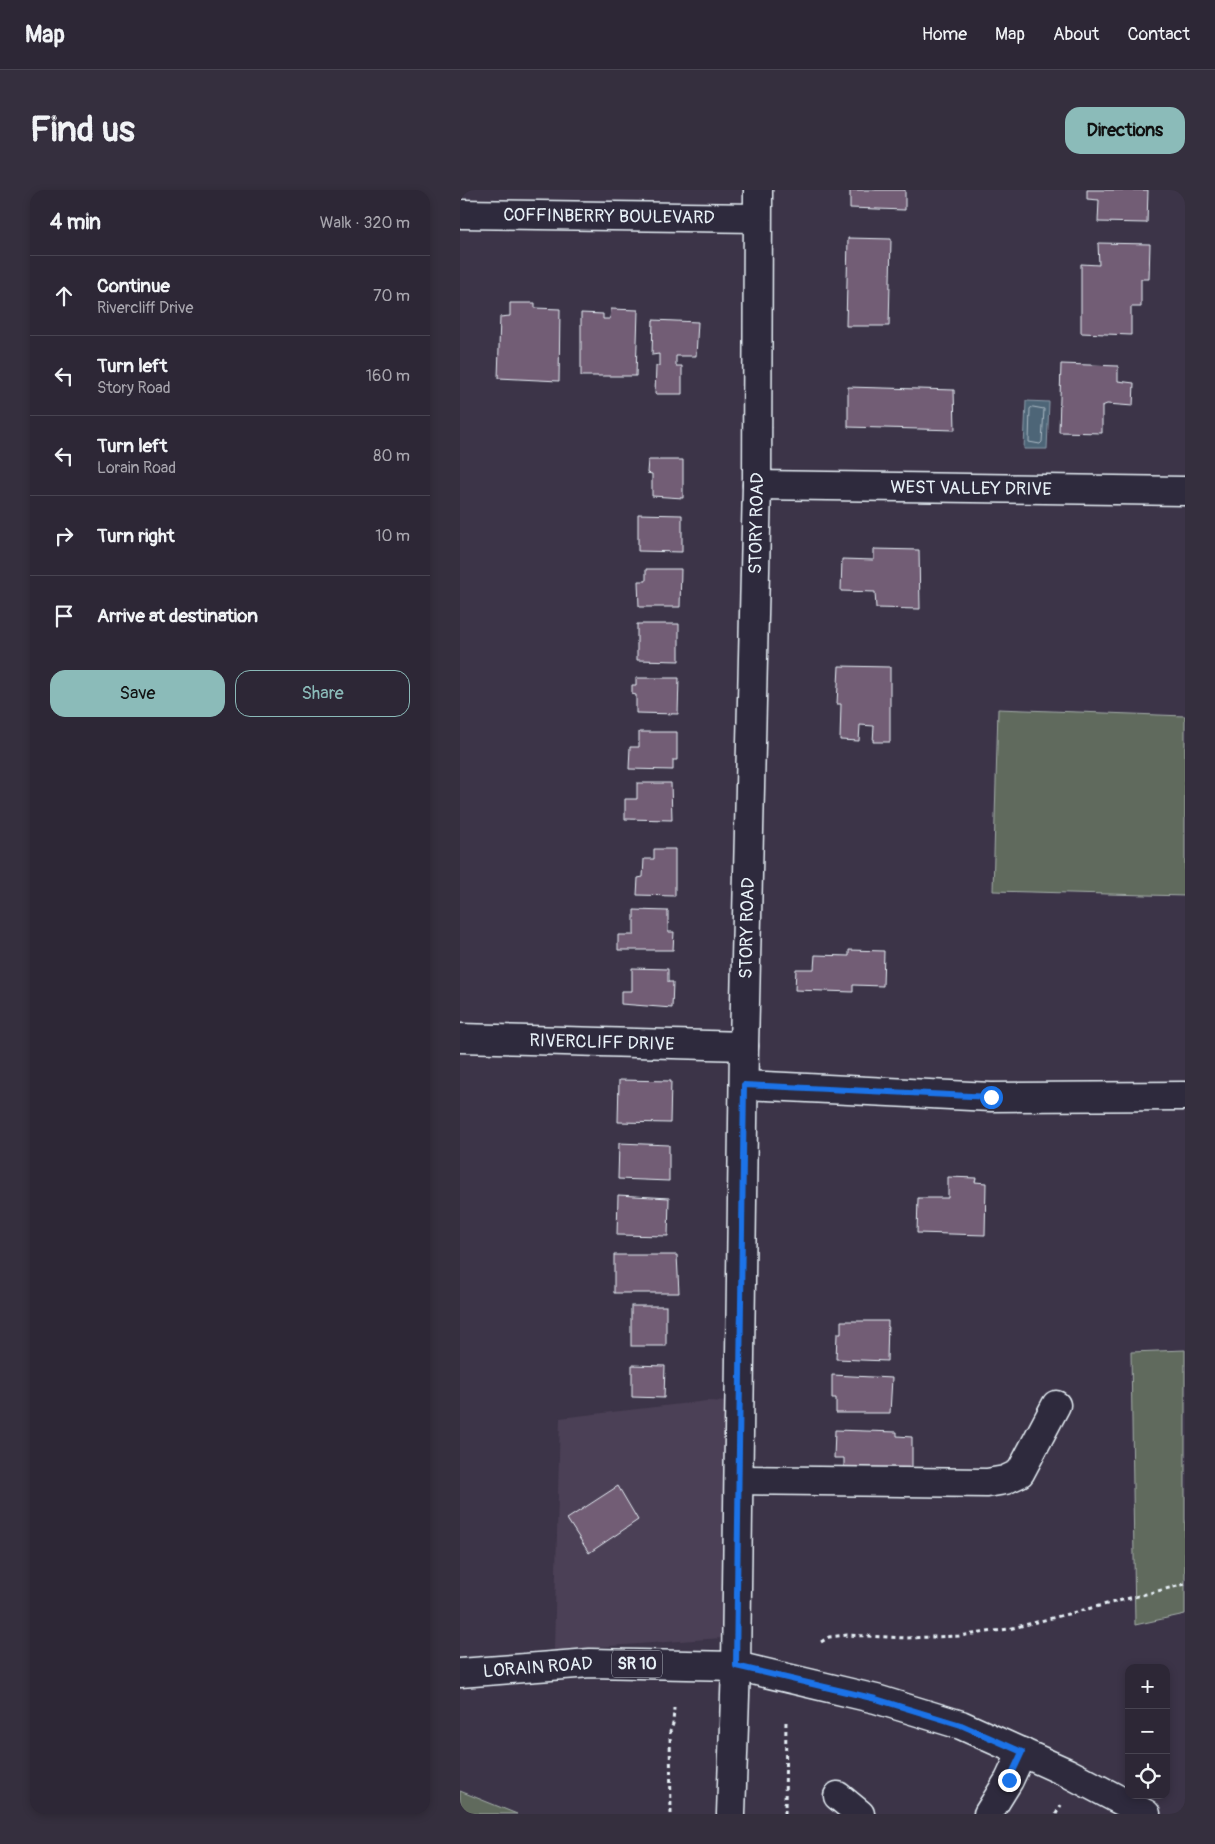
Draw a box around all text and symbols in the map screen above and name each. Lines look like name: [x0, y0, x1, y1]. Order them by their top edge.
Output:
text: Map: [25, 20, 65, 49]
text: Home: [922, 23, 967, 46]
text: Map: [995, 23, 1025, 46]
text: About: [1053, 23, 1099, 46]
text: Contact: [1127, 23, 1190, 46]
button: Directions: [1065, 107, 1185, 154]
text: Find us: [30, 108, 135, 152]
street label: COFFINBERRY BOULEVARD: [503, 203, 715, 229]
text: 4 min: [50, 209, 101, 236]
text: Walk · 320 m: [320, 213, 410, 233]
text: Continue: [97, 274, 170, 298]
icon: ahead: [50, 282, 78, 310]
text: 70 m: [373, 286, 410, 306]
text: Rivercliff Drive: [97, 298, 193, 318]
text: Turn left: [97, 354, 167, 378]
icon: left: [50, 362, 78, 390]
text: 160 m: [366, 366, 410, 386]
text: Story Road: [97, 378, 171, 398]
text: Turn left: [97, 434, 167, 458]
icon: left: [50, 442, 78, 470]
text: 80 m: [373, 446, 410, 466]
text: Lorain Road: [97, 458, 176, 478]
street label: STORY ROAD: [743, 472, 769, 574]
street label: WEST VALLEY DRIVE: [890, 475, 1052, 501]
icon: right: [50, 522, 78, 550]
text: Turn right: [97, 524, 175, 548]
text: 10 m: [375, 526, 410, 546]
icon: arrive: [50, 602, 78, 630]
text: Arrive at destination: [97, 604, 258, 628]
button: Save: [50, 670, 225, 717]
button: Share: [235, 670, 410, 717]
street label: STORY ROAD: [734, 877, 759, 979]
street label: RIVERCLIFF DRIVE: [529, 1028, 675, 1056]
route start: [980, 1086, 1003, 1109]
road number: SR 10: [612, 1650, 662, 1678]
street label: LORAIN ROAD: [482, 1651, 593, 1683]
map controls: [1125, 1664, 1170, 1799]
button: +: [1125, 1664, 1170, 1709]
button: −: [1125, 1709, 1170, 1754]
button: locate: [1125, 1754, 1170, 1799]
route end: [998, 1769, 1021, 1792]

